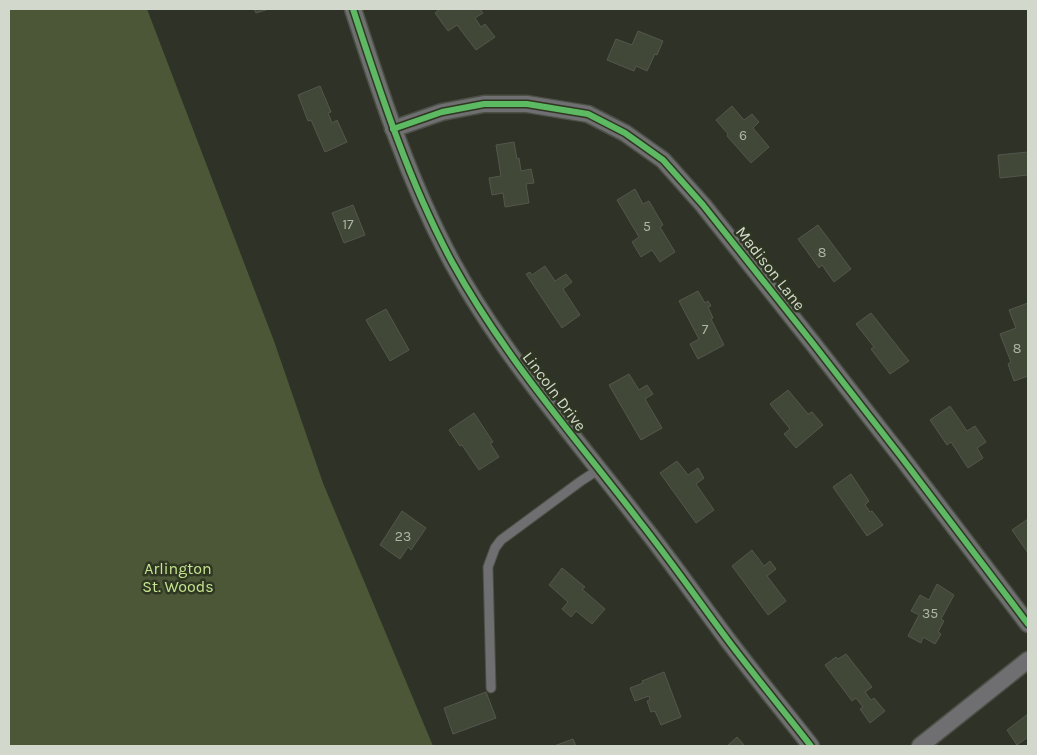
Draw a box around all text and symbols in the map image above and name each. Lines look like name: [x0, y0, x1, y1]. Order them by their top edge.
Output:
house number: 6: [739, 127, 747, 144]
house number: 17: [342, 216, 354, 233]
house number: 5: [643, 218, 651, 235]
street label: Madison Lane: [732, 223, 809, 314]
house number: 8: [818, 244, 826, 261]
house number: 7: [702, 321, 709, 338]
house number: 8: [1013, 340, 1021, 357]
street label: Lincoln Drive: [519, 348, 591, 435]
house number: 23: [395, 528, 411, 545]
park label: Arlington St. Woods: [142, 559, 214, 596]
house number: 35: [922, 605, 938, 622]

